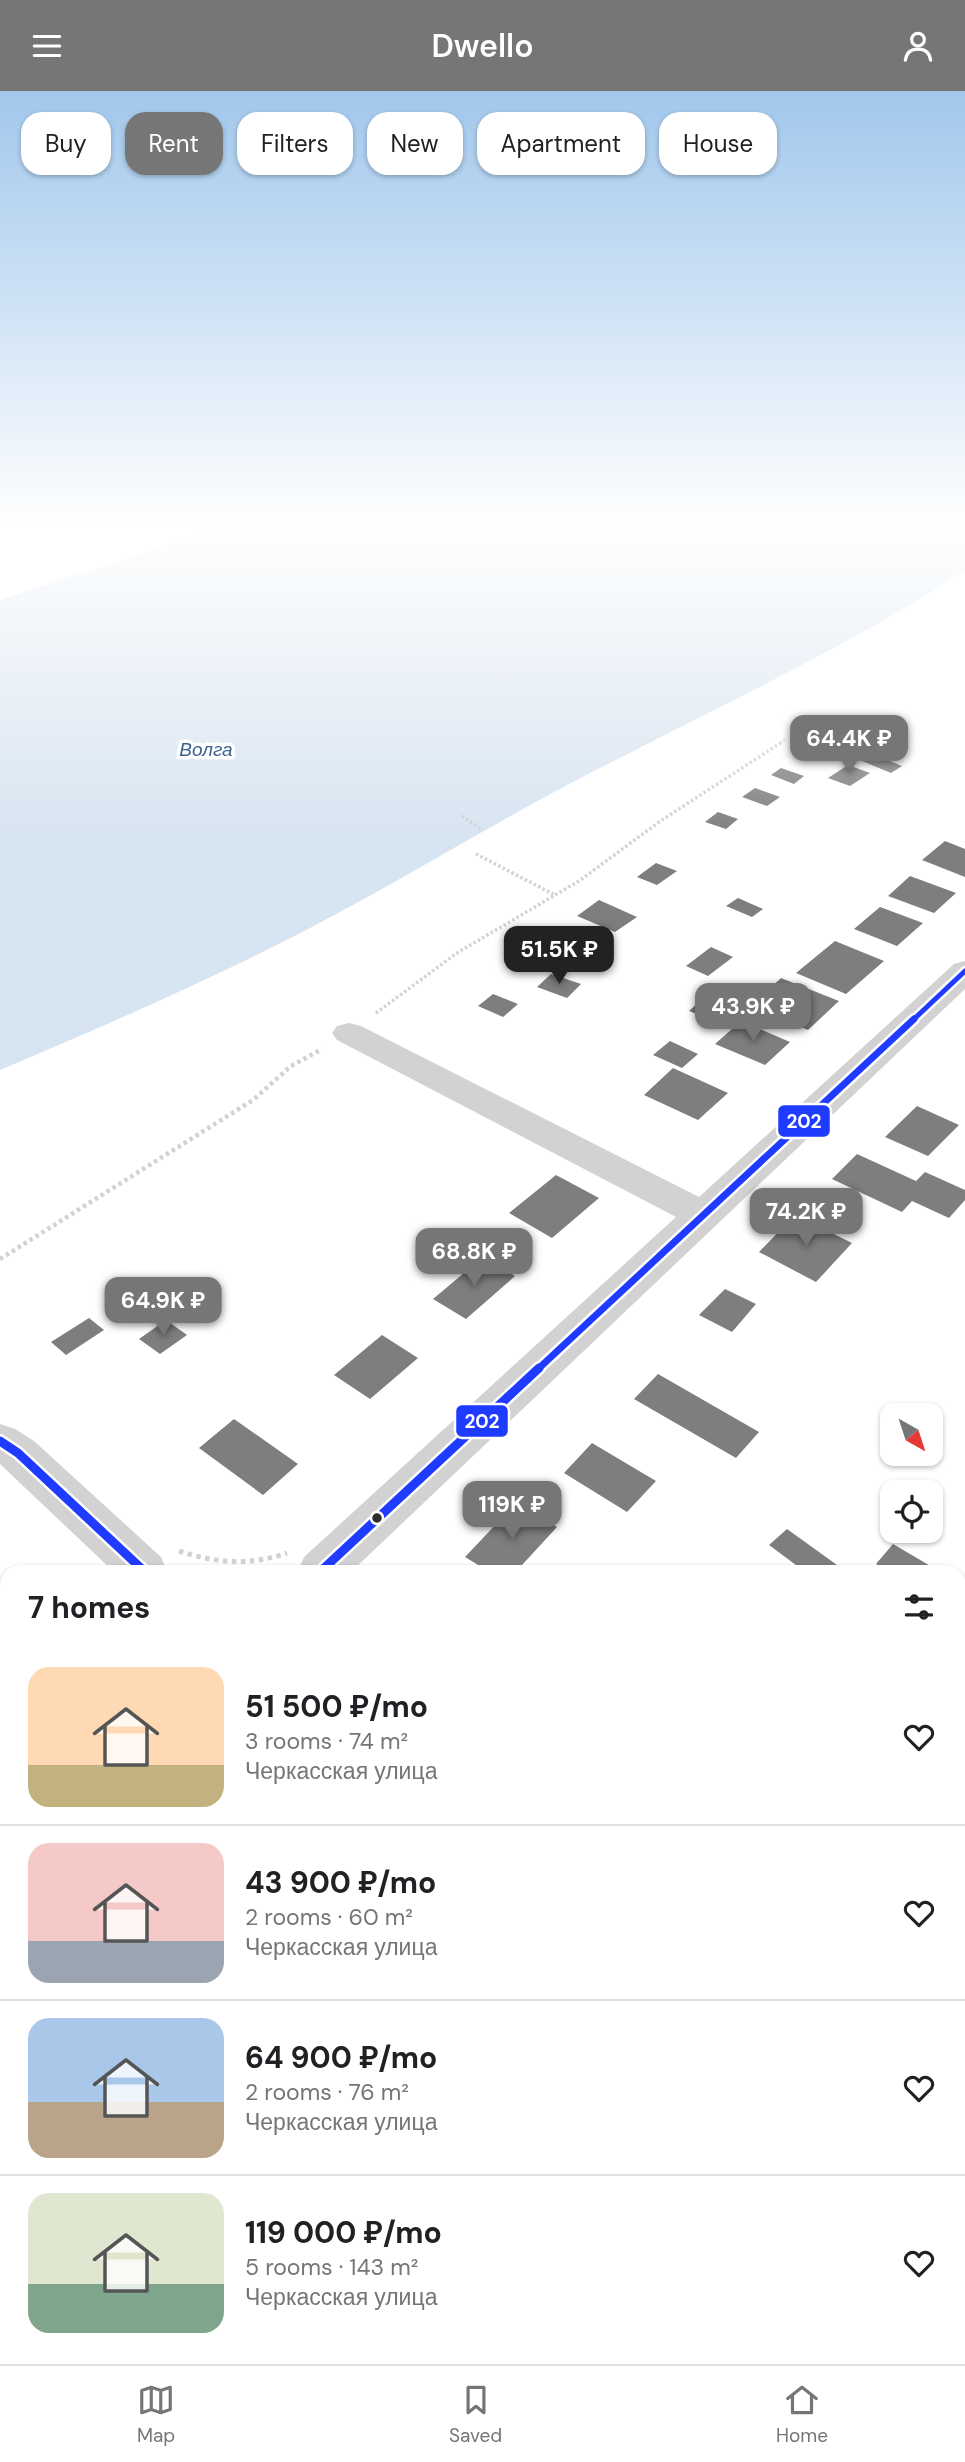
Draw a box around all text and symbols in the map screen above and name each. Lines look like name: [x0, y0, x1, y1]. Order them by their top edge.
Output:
text: Dwello: [431, 25, 534, 67]
icon: menu: [28, 27, 66, 65]
icon: person: [899, 27, 937, 65]
chip: Buy: [21, 112, 111, 175]
chip: Rent: [125, 112, 223, 175]
chip: Filters: [237, 112, 353, 175]
chip: New: [367, 112, 463, 175]
chip: Apartment: [477, 112, 645, 175]
chip: House: [659, 112, 777, 175]
pin: 64.4K ₽: [784, 715, 914, 775]
text: 64.4K ₽: [806, 723, 892, 753]
water label: Волга: [179, 737, 233, 762]
pin: 51.5K ₽: [494, 927, 624, 986]
text: 51.5K ₽: [520, 934, 598, 964]
pin: 43.9K ₽: [688, 983, 818, 1043]
text: 43.9K ₽: [711, 991, 795, 1021]
line badge: 202: [777, 1104, 831, 1138]
text: 202: [786, 1109, 822, 1134]
pin: 74.2K ₽: [741, 1189, 871, 1248]
text: 74.2K ₽: [766, 1196, 846, 1226]
pin: 68.8K ₽: [409, 1229, 539, 1288]
text: 68.8K ₽: [432, 1236, 516, 1266]
pin: 64.9K ₽: [98, 1277, 228, 1337]
text: 64.9K ₽: [121, 1285, 205, 1315]
north arrow: [880, 1403, 943, 1467]
map controls: [880, 1403, 943, 1543]
line badge: 202: [455, 1404, 509, 1438]
text: 202: [464, 1409, 500, 1434]
button: locate: [880, 1480, 943, 1543]
pin: 119K ₽: [455, 1481, 569, 1541]
text: 119K ₽: [479, 1489, 545, 1519]
unlabelled marker: [370, 1511, 384, 1525]
text: 7 homes: [28, 1588, 150, 1627]
icon: filters: [900, 1588, 938, 1626]
text: 51 500 ₽/mo: [245, 1687, 428, 1726]
icon: home: [84, 1695, 168, 1779]
icon: heart: [900, 1718, 938, 1756]
text: 3 rooms · 74 m²: [245, 1726, 408, 1756]
text: Черкасская улица: [245, 1756, 437, 1786]
text: 43 900 ₽/mo: [245, 1863, 436, 1902]
icon: home: [84, 1871, 168, 1955]
icon: heart: [900, 1894, 938, 1932]
text: 2 rooms · 60 m²: [245, 1902, 413, 1932]
text: Черкасская улица: [245, 1932, 437, 1962]
text: 64 900 ₽/mo: [245, 2038, 437, 2077]
icon: home: [84, 2046, 168, 2130]
icon: heart: [900, 2069, 938, 2107]
text: 2 rooms · 76 m²: [245, 2077, 409, 2107]
text: Черкасская улица: [245, 2107, 437, 2137]
text: 119 000 ₽/mo: [245, 2213, 442, 2252]
icon: home: [84, 2221, 168, 2305]
icon: heart: [900, 2244, 938, 2282]
text: 5 rooms · 143 m²: [245, 2252, 418, 2282]
text: Черкасская улица: [245, 2282, 437, 2312]
tab: Map: [137, 2381, 175, 2448]
tab: Saved: [449, 2381, 502, 2448]
tab: Home: [776, 2381, 828, 2448]

